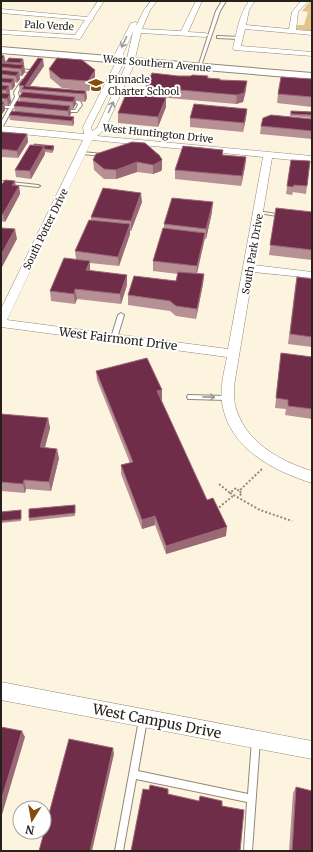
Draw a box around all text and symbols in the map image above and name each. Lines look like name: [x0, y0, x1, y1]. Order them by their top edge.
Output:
street label: Palo Verde: [24, 18, 74, 33]
one-way arrow: [120, 36, 127, 48]
street label: West Southern Avenue: [101, 52, 211, 75]
place label: Pinnacle Charter School: [108, 73, 179, 98]
school or university icon: Pinnacle Charter School: [87, 76, 105, 94]
one-way arrow: [108, 101, 115, 113]
street label: West Huntington Drive: [101, 121, 214, 146]
street label: South Potter Drive: [20, 187, 71, 272]
street label: South Park Drive: [239, 213, 266, 295]
street label: West Fairmont Drive: [57, 324, 178, 353]
one-way arrow: [202, 393, 215, 401]
street label: West Campus Drive: [90, 700, 223, 742]
north arrow: [12, 800, 52, 840]
text: N: [24, 822, 36, 838]

